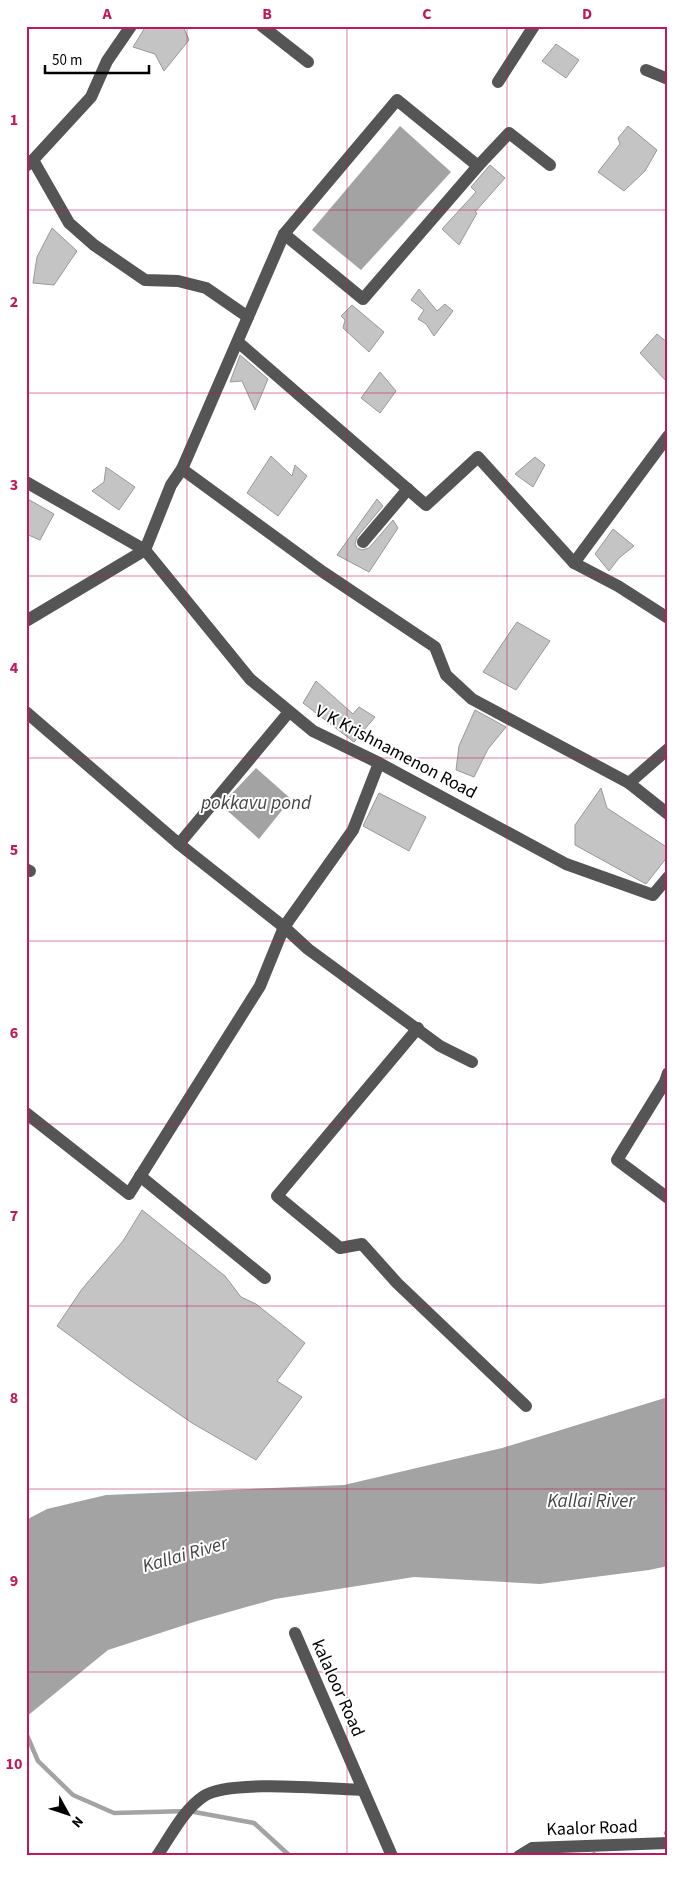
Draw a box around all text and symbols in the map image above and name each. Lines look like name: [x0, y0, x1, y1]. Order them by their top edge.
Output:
text: A: [101, 3, 112, 25]
text: B: [262, 3, 272, 25]
text: C: [422, 3, 432, 25]
text: D: [582, 3, 592, 25]
scale bar: [45, 42, 149, 74]
text: 50 m: [52, 50, 82, 71]
text: 1: [10, 109, 18, 131]
text: 2: [10, 291, 18, 313]
text: 3: [10, 474, 18, 496]
text: 4: [10, 657, 19, 679]
street label: V K Krishnamenon Road: [311, 699, 481, 805]
water label: pokkavu pond: [200, 790, 312, 817]
text: 5: [10, 839, 18, 861]
text: 6: [10, 1022, 18, 1044]
text: 7: [10, 1205, 18, 1227]
text: 8: [10, 1387, 18, 1409]
water label: Kallai River: [547, 1488, 636, 1515]
water label: Kallai River: [139, 1530, 232, 1580]
text: 9: [10, 1570, 18, 1592]
street label: kalaloor Road: [305, 1635, 371, 1741]
text: 10: [6, 1753, 22, 1775]
north arrow: [42, 1790, 92, 1840]
text: N: [67, 1812, 88, 1832]
street label: Kaalor Road: [546, 1814, 638, 1842]

